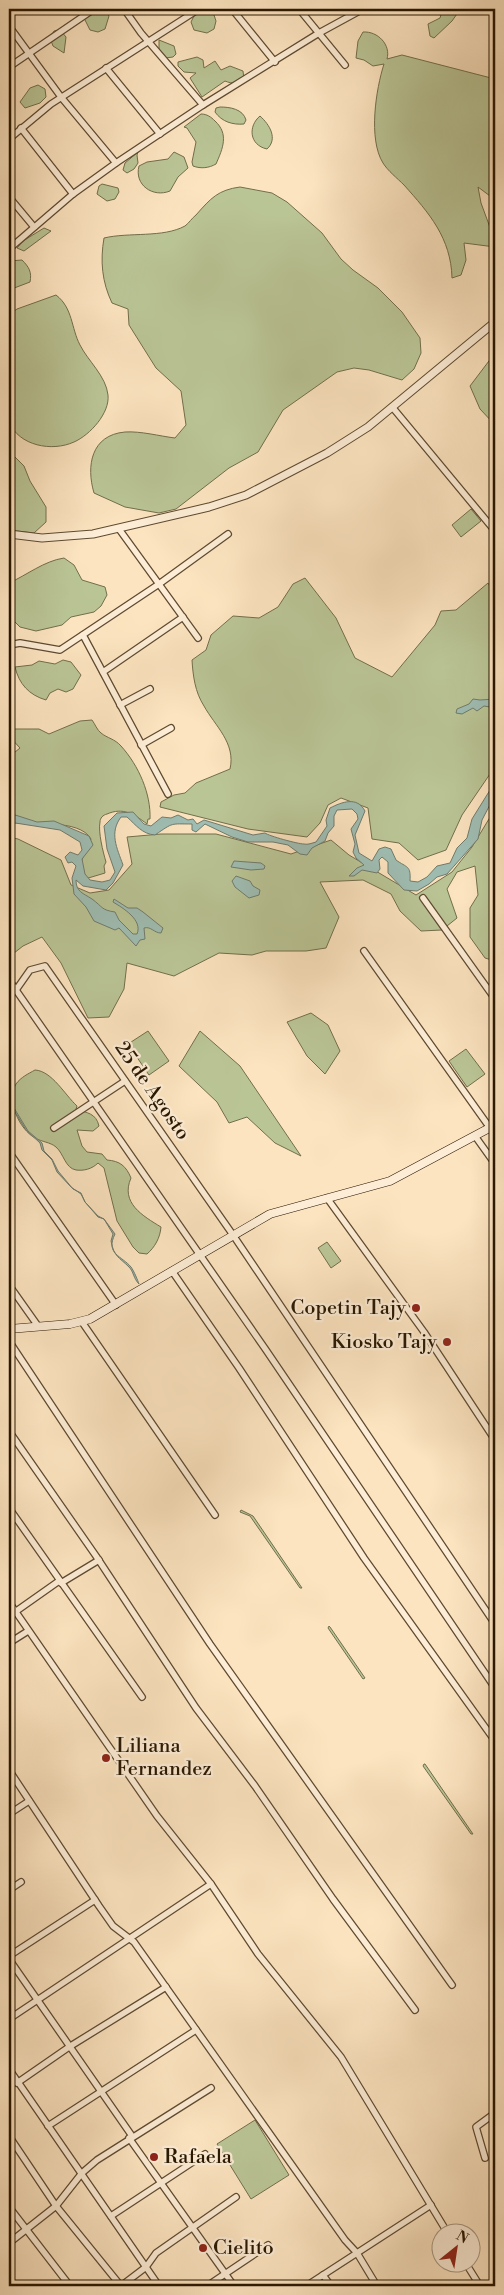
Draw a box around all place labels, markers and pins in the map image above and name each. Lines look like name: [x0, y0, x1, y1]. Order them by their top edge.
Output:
place label: Copetin Tajy: [290, 1296, 406, 1321]
marker: Copetin Tajy: [410, 1302, 422, 1314]
place label: Kiosko Tajy: [331, 1330, 437, 1355]
marker: Kiosko Tajy: [441, 1336, 453, 1348]
place label: Liliana Fernandez: [116, 1734, 212, 1782]
marker: Liliana Fernandez: [100, 1752, 112, 1764]
place label: Rafaela: [164, 2145, 233, 2170]
marker: Rafaela: [148, 2151, 160, 2163]
place label: Cielito: [213, 2236, 274, 2261]
marker: Cielito: [197, 2242, 209, 2254]

